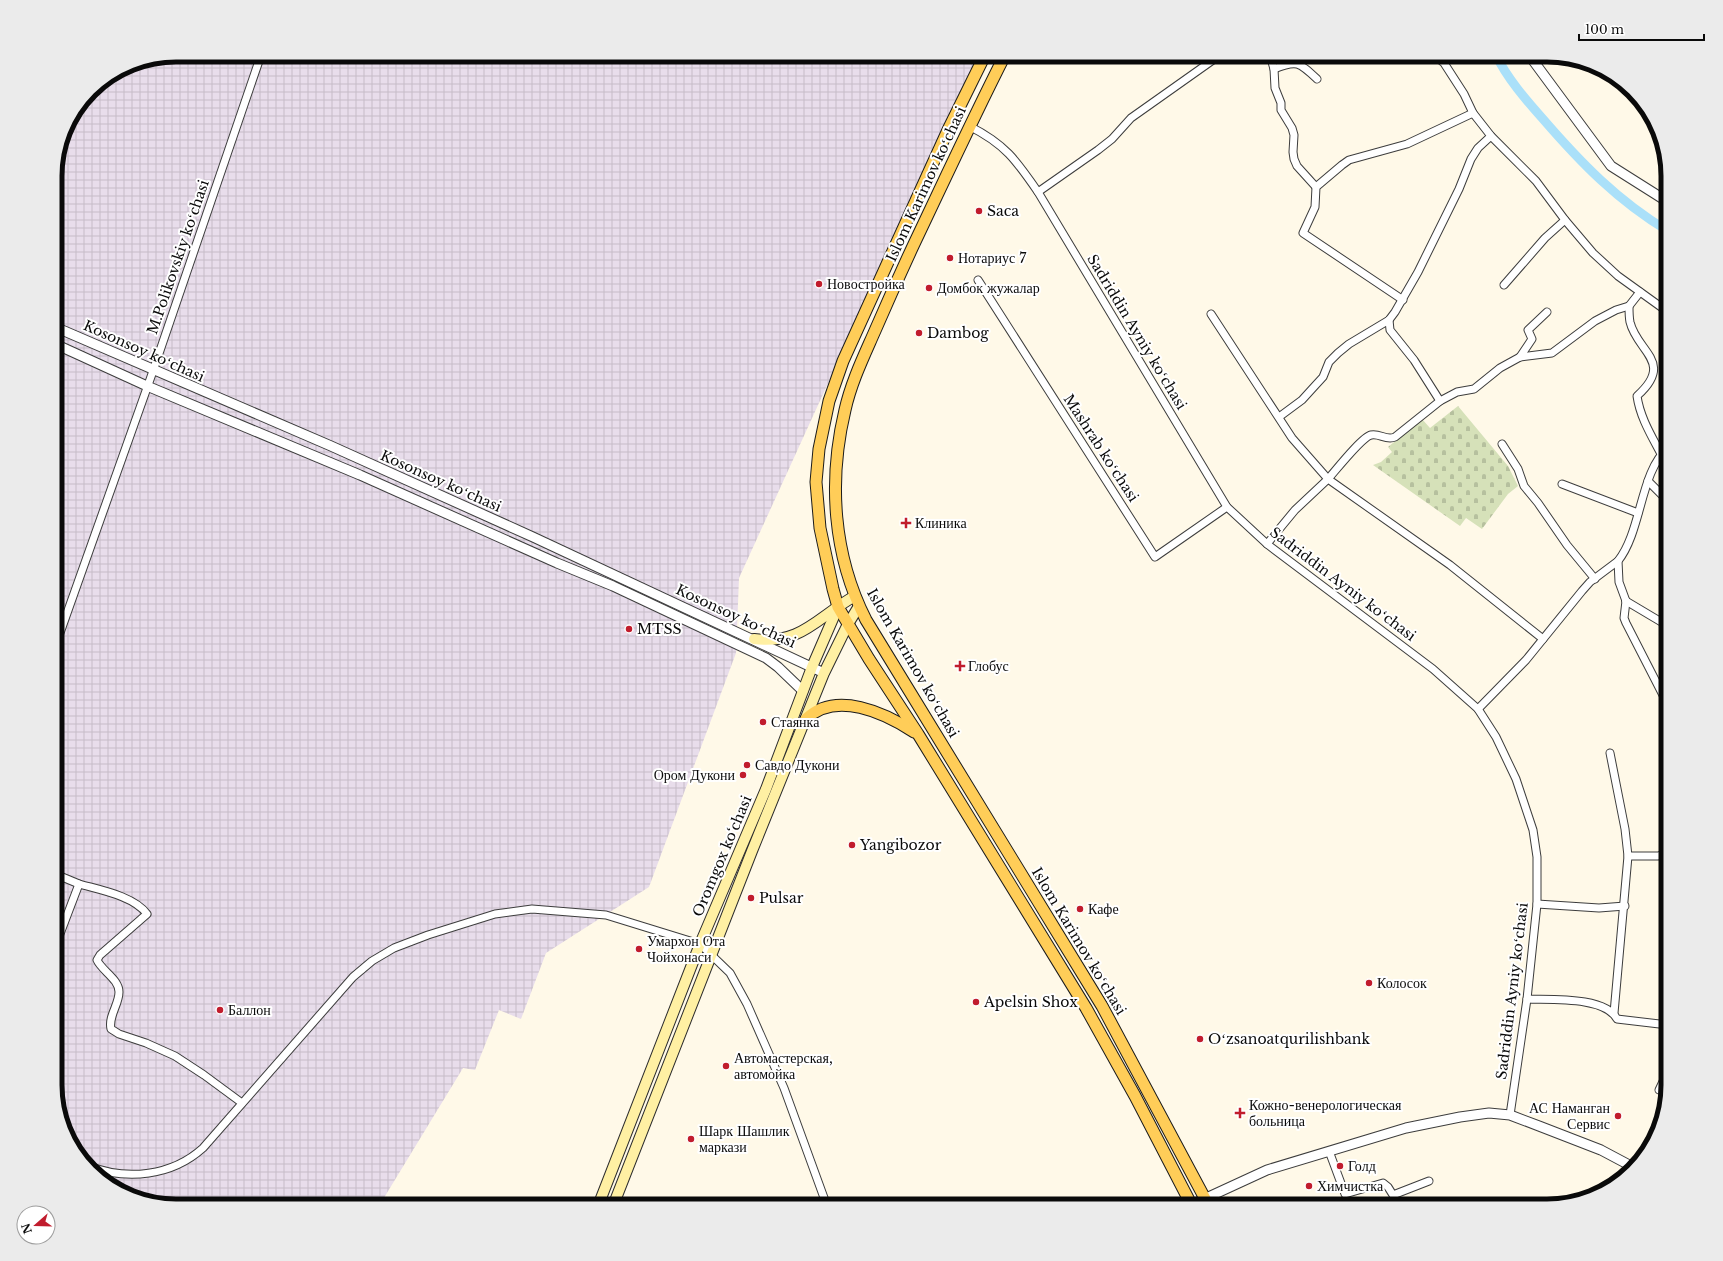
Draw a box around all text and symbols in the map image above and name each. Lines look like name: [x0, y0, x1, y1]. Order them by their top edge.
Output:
scale bar: [1579, 16, 1704, 42]
text: 100 m: [1585, 22, 1624, 37]
street label: Islom Karimov koʻchasi: [882, 103, 970, 264]
street label: M.Polikovskiy koʻchasi: [143, 177, 213, 337]
place label: Saca: [987, 202, 1019, 220]
marker: Saca: [974, 206, 984, 216]
place label: Нотариус 7: [958, 249, 1027, 267]
street label: Sadriddin Ayniy koʻchasi: [1083, 251, 1191, 413]
marker: Нотариус 7: [945, 253, 955, 263]
place label: Новостройка: [827, 275, 906, 293]
marker: Новостройка: [814, 279, 824, 289]
place label: Домбок жужалар: [937, 279, 1040, 297]
marker: Домбок жужалар: [924, 283, 934, 293]
street label: Kosonsoy koʻchasi: [81, 316, 207, 386]
place label: Dambog: [927, 324, 989, 342]
marker: Dambog: [914, 328, 924, 338]
street label: Mashrab koʻchasi: [1060, 391, 1143, 505]
street label: Kosonsoy koʻchasi: [378, 446, 504, 516]
place label: Клиника: [915, 514, 967, 532]
marker: Клиника: [900, 517, 912, 529]
street label: Sadriddin Ayniy koʻchasi: [1266, 523, 1420, 645]
street label: Kosonsoy koʻchasi: [673, 580, 799, 652]
street label: Islom Karimov koʻchasi: [863, 585, 963, 741]
place label: MTSS: [637, 620, 682, 638]
marker: MTSS: [624, 624, 634, 634]
place label: Глобус: [968, 657, 1009, 675]
marker: Глобус: [955, 661, 965, 671]
place label: Стаянка: [771, 713, 820, 731]
marker: Стаянка: [758, 717, 768, 727]
place label: Савдо Дукони: [755, 756, 840, 774]
marker: Савдо Дукони: [742, 760, 752, 770]
place label: Ором Дукони: [654, 766, 735, 784]
marker: Ором Дукони: [738, 770, 748, 780]
street label: Oromgox ko‘chasi: [688, 793, 756, 919]
place label: Yangibozor: [859, 836, 942, 854]
marker: Yangibozor: [847, 840, 857, 850]
street label: Islom Karimov koʻchasi: [1028, 864, 1130, 1018]
place label: Pulsar: [759, 889, 804, 907]
marker: Pulsar: [746, 893, 756, 903]
place label: Кафе: [1088, 900, 1119, 918]
street label: Sadriddin Ayniy koʻchasi: [1492, 901, 1532, 1081]
marker: Кафе: [1075, 904, 1085, 914]
place label: Умархон Ота Чойхонаси: [647, 932, 726, 966]
marker: Умархон Ота Чойхонаси: [634, 944, 644, 954]
place label: Колосок: [1377, 974, 1427, 992]
marker: Колосок: [1364, 978, 1374, 988]
place label: Apelsin Shox: [983, 993, 1078, 1011]
marker: Apelsin Shox: [971, 997, 981, 1007]
place label: Баллон: [228, 1001, 271, 1019]
marker: Баллон: [215, 1005, 225, 1015]
place label: Oʻzsanoatqurilishbank: [1208, 1030, 1371, 1048]
marker: Oʻzsanoatqurilishbank: [1195, 1034, 1205, 1044]
place label: Автомастерская, автомойка: [734, 1049, 833, 1083]
marker: Автомастерская, автомойка: [721, 1061, 731, 1071]
place label: Кожно-венерологическая больница: [1249, 1096, 1402, 1130]
place label: АС Наманган Сервис: [1529, 1099, 1611, 1133]
marker: Кожно-венерологическая больница: [1234, 1107, 1246, 1119]
marker: АС Наманган Сервис: [1613, 1111, 1623, 1121]
place label: Шарк Шашлик маркази: [699, 1122, 790, 1156]
marker: Шарк Шашлик маркази: [686, 1134, 696, 1144]
place label: Голд: [1348, 1157, 1376, 1175]
marker: Голд: [1335, 1161, 1345, 1171]
place label: Химчистка: [1317, 1177, 1384, 1195]
marker: Химчистка: [1304, 1181, 1314, 1191]
north arrow: [16, 1205, 56, 1245]
text: N: [18, 1221, 35, 1236]

